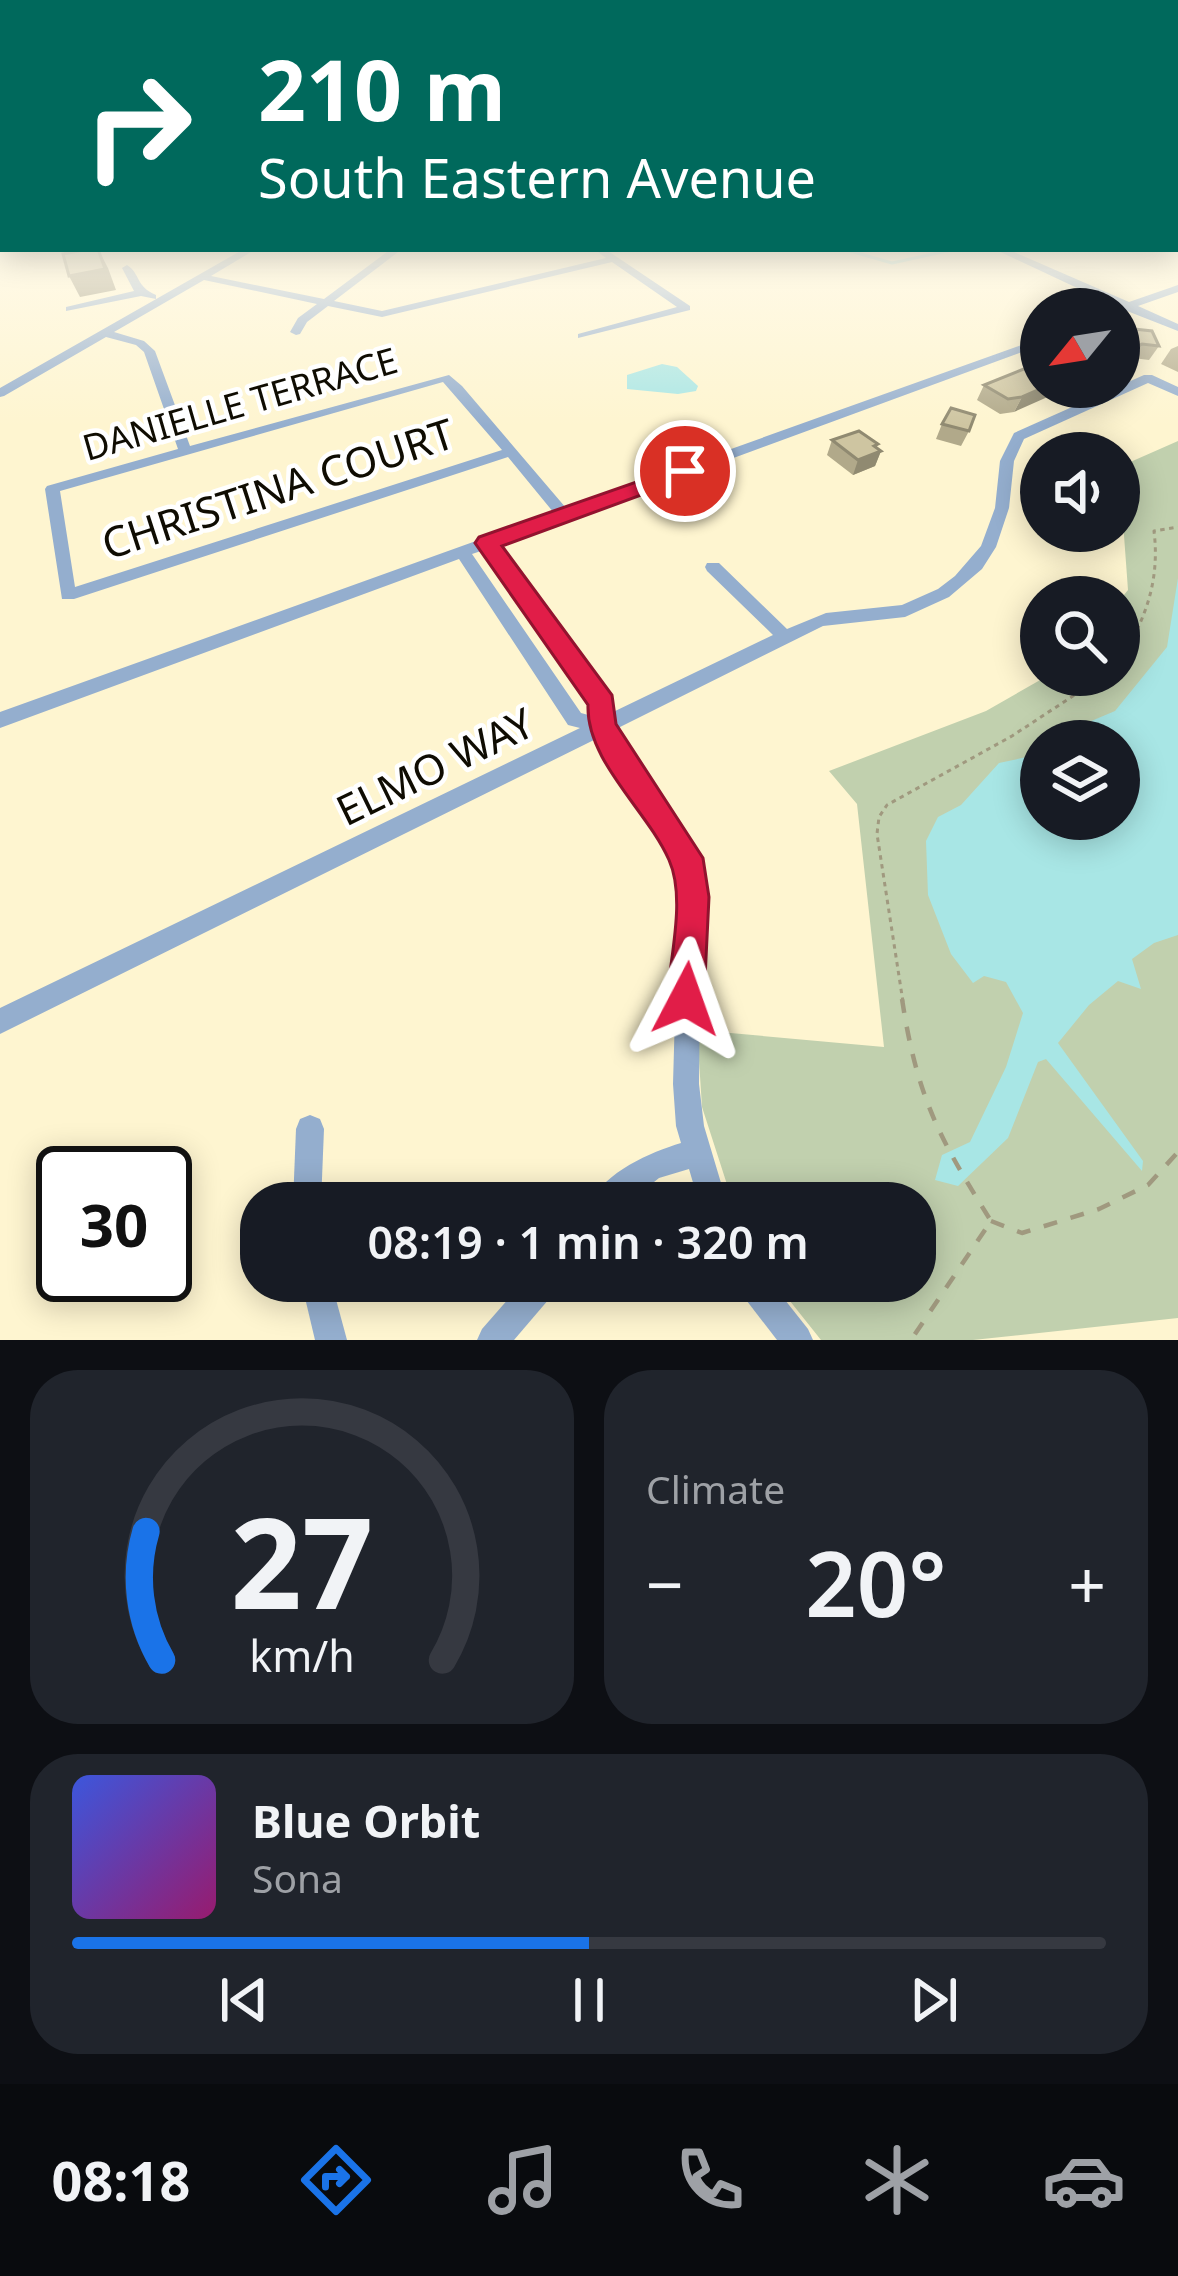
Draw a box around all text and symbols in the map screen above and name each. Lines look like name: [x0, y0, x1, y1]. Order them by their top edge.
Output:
text: 210 m: [258, 31, 506, 146]
icon: right: [60, 48, 216, 204]
text: South Eastern Avenue: [258, 140, 816, 214]
north arrow: [1020, 288, 1140, 408]
map controls: [1020, 288, 1140, 840]
street label: DANIELLE TERRACE: [77, 335, 403, 472]
street label: CHRISTINA COURT: [94, 404, 461, 571]
pin: [634, 420, 736, 522]
button: sound: [1020, 432, 1140, 552]
icon: arrive: [652, 438, 718, 504]
button: search: [1020, 576, 1140, 696]
street label: ELMO WAY: [326, 693, 543, 838]
button: layers: [1020, 720, 1140, 840]
position arrow: [623, 936, 749, 1062]
speed limit sign: 30: [36, 1146, 192, 1302]
text: 08:19 · 1 min · 320 m: [367, 1211, 809, 1272]
text: Climate: [646, 1462, 785, 1515]
text: 27: [231, 1476, 373, 1646]
text: 20°: [805, 1521, 947, 1643]
text: −: [646, 1538, 684, 1628]
text: +: [1068, 1538, 1106, 1628]
text: km/h: [249, 1626, 355, 1685]
text: Blue Orbit: [252, 1790, 480, 1851]
text: Sona: [252, 1851, 343, 1904]
icon: previous: [211, 1967, 277, 2033]
icon: pause: [556, 1967, 622, 2033]
icon: next: [901, 1967, 967, 2033]
icon: directions: [294, 2138, 378, 2222]
icon: music: [481, 2138, 565, 2222]
icon: phone: [668, 2138, 752, 2222]
icon: climate: [855, 2138, 939, 2222]
icon: car: [1042, 2138, 1126, 2222]
text: 08:18: [52, 2143, 190, 2217]

